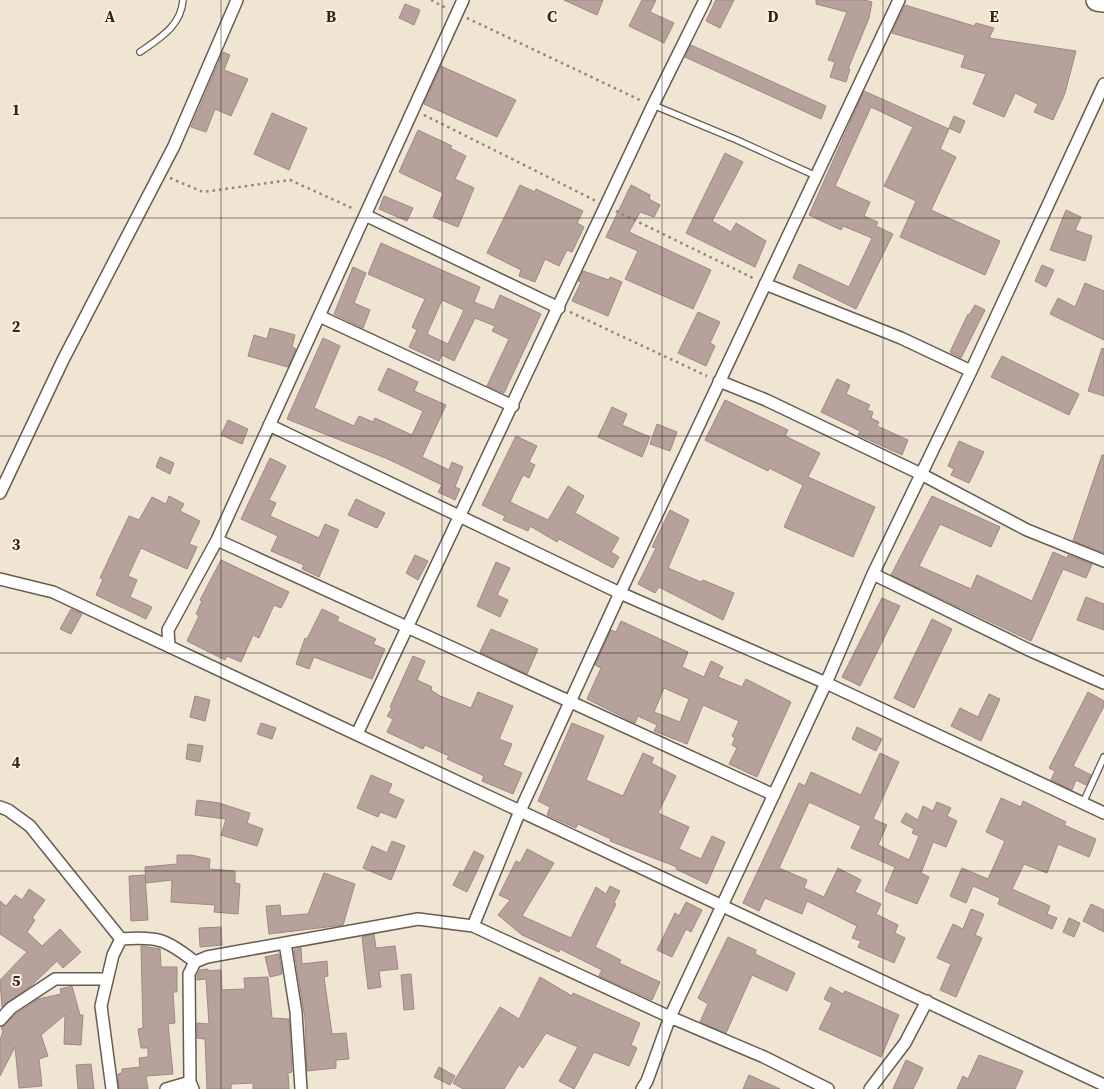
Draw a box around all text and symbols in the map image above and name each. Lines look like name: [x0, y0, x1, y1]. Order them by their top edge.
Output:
text: A: [105, 5, 116, 27]
text: B: [326, 5, 337, 27]
text: C: [547, 5, 557, 27]
text: D: [767, 5, 779, 27]
text: E: [989, 5, 999, 27]
text: 1: [12, 98, 20, 120]
text: 2: [12, 315, 21, 337]
text: 3: [12, 533, 21, 555]
text: 4: [12, 751, 21, 773]
text: 5: [12, 969, 21, 991]

